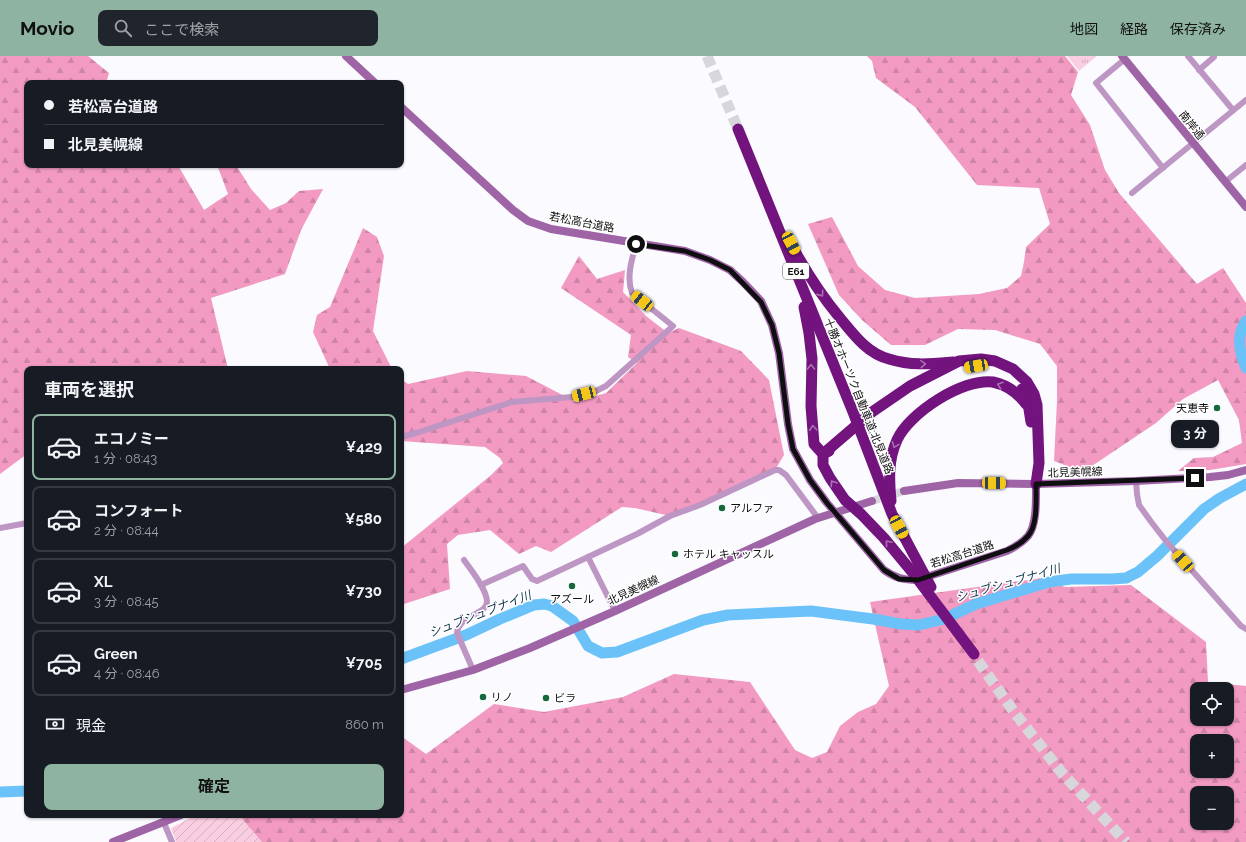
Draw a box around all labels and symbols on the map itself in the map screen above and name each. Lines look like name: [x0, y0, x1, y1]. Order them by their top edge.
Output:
street label: 南岸通: [1176, 108, 1207, 142]
street label: 若松高台道路: [548, 210, 616, 235]
car: [780, 230, 802, 256]
route start: [627, 235, 645, 253]
road number: E61: [783, 263, 809, 279]
car: [629, 289, 655, 313]
one-way arrow: [816, 290, 824, 297]
street label: 十勝オホーツク自動車道;北見道路: [821, 316, 896, 476]
car: [963, 358, 989, 374]
one-way arrow: [920, 360, 926, 369]
one-way arrow: [807, 364, 816, 370]
one-way arrow: [997, 381, 1004, 390]
car: [571, 385, 597, 403]
place label: 天恵寺: [1176, 402, 1209, 415]
marker: 天恵寺: [1212, 403, 1222, 413]
callout: 3 分: [1171, 420, 1219, 448]
one-way arrow: [808, 425, 817, 431]
one-way arrow: [891, 442, 899, 449]
street label: 北見美幌線: [1047, 465, 1103, 480]
route end: [1186, 469, 1204, 487]
car: [982, 477, 1006, 489]
one-way arrow: [830, 480, 838, 487]
place label: アルファ: [730, 502, 774, 515]
marker: アルファ: [717, 503, 727, 513]
car: [888, 514, 910, 540]
street label: 若松高台道路: [929, 538, 996, 571]
one-way arrow: [886, 540, 893, 547]
place label: ホテル キャッスル: [683, 548, 774, 561]
car: [1171, 548, 1195, 574]
marker: ホテル キャッスル: [670, 549, 680, 559]
water label: シュブシュブナイ川: [954, 561, 1064, 605]
street label: 北見美幌線: [606, 573, 661, 608]
marker: アズール: [567, 581, 577, 591]
water label: シュブシュブナイ川: [427, 587, 535, 640]
place label: アズール: [550, 593, 594, 606]
place label: リノ: [491, 691, 513, 704]
marker: リノ: [478, 692, 488, 702]
place label: ビラ: [554, 692, 576, 705]
marker: ビラ: [541, 693, 551, 703]

